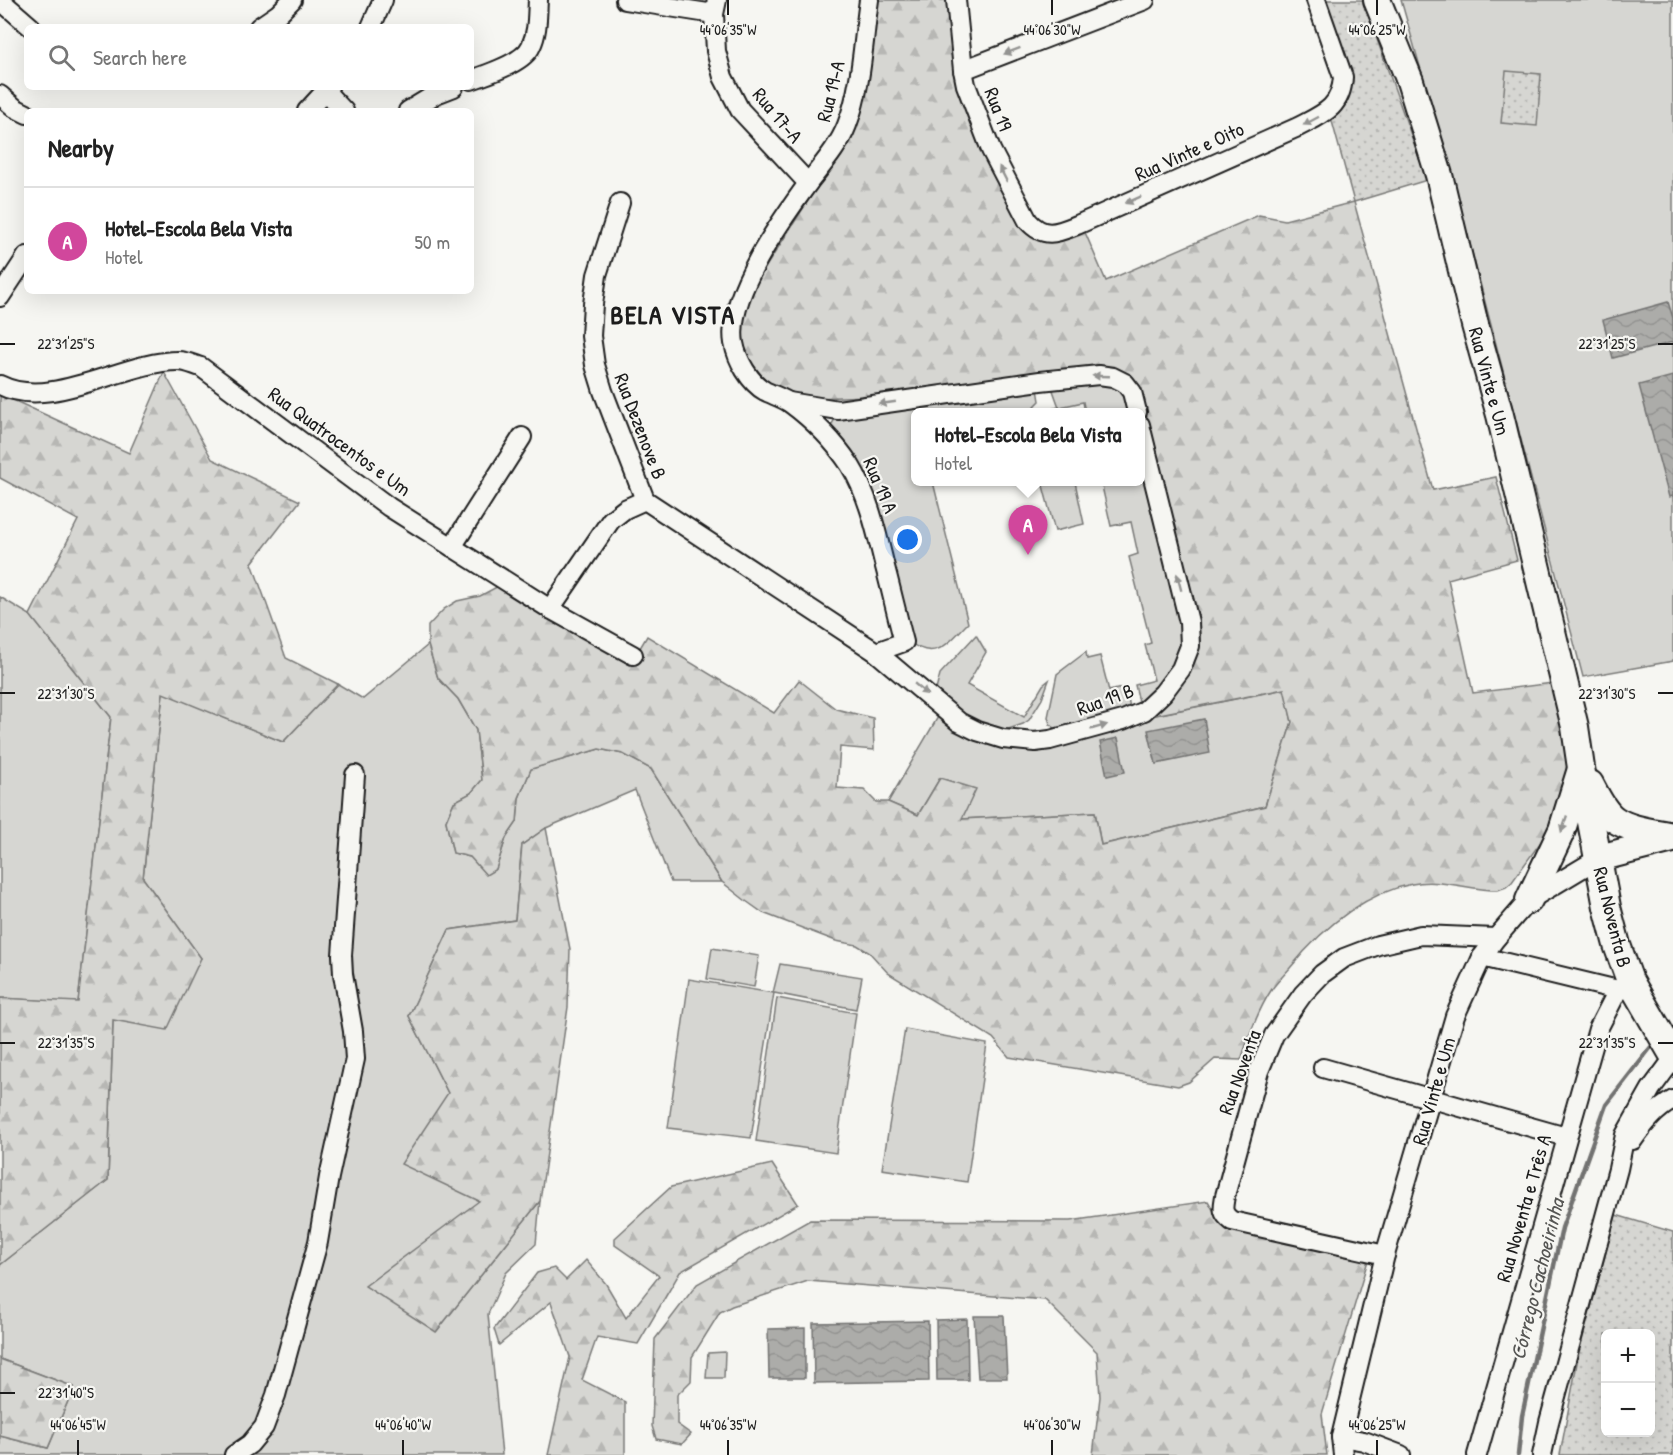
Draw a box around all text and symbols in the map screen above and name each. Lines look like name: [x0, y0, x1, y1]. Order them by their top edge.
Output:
text: 44°06'35"W: [700, 19, 757, 40]
text: 44°06'30"W: [1023, 19, 1081, 40]
text: 44°06'25"W: [1348, 19, 1406, 40]
search box: [24, 24, 474, 90]
icon: search: [45, 41, 78, 74]
text: Search here: [93, 42, 187, 72]
one-way arrow: [1003, 46, 1021, 56]
street label: Rua 19-A: [809, 57, 851, 124]
street label: Rua 17-A: [747, 82, 809, 149]
street label: Rua 19: [978, 84, 1020, 134]
street label: Rua Vinte e Oito: [1130, 115, 1248, 187]
one-way arrow: [1302, 115, 1320, 125]
text: Nearby: [48, 130, 114, 165]
one-way arrow: [998, 165, 1008, 182]
one-way arrow: [1124, 196, 1142, 206]
text: Hotel-Escola Bela Vista: [105, 213, 292, 243]
text: A: [63, 228, 72, 255]
text: 50 m: [414, 228, 450, 255]
text: Hotel: [105, 243, 143, 270]
district label: BELA VISTA: [610, 297, 736, 332]
street label: Rua Vinte e Um: [1463, 324, 1517, 438]
text: 22°31'25"S: [38, 333, 95, 354]
text: 22°31'25"S: [1579, 333, 1636, 354]
street label: Rua Dezenove B: [608, 369, 674, 483]
one-way arrow: [1091, 372, 1110, 381]
street label: Rua Quatrocentos e Um: [263, 380, 417, 502]
one-way arrow: [877, 398, 896, 408]
popup: [911, 408, 1145, 486]
text: Hotel-Escola Bela Vista: [935, 419, 1121, 449]
text: Hotel: [935, 449, 972, 476]
street label: Rua 19 A: [857, 453, 905, 517]
pin: A: [1008, 506, 1048, 555]
your location: [893, 525, 922, 554]
one-way arrow: [1174, 573, 1184, 591]
street label: Rua 19 B: [1073, 676, 1137, 722]
text: 22°31'30"S: [37, 683, 95, 704]
one-way arrow: [913, 683, 929, 696]
text: 22°31'30"S: [1578, 683, 1636, 704]
one-way arrow: [1089, 722, 1108, 732]
one-way arrow: [1558, 815, 1568, 833]
street label: Rua Noventa B: [1587, 864, 1639, 970]
street label: Rua Noventa: [1211, 1026, 1267, 1118]
text: 22°31'35"S: [38, 1032, 94, 1053]
text: 22°31'35"S: [1579, 1032, 1635, 1053]
street label: Rua Vinte e Um: [1405, 1034, 1461, 1148]
street label: Rua Noventa e Três A: [1489, 1131, 1557, 1285]
water label: Córrego Cachoeirinha: [1503, 1193, 1572, 1362]
map controls: [1601, 1329, 1655, 1437]
button: +: [1601, 1329, 1655, 1383]
text: 22°31'40"S: [38, 1382, 94, 1403]
button: −: [1601, 1383, 1655, 1437]
text: 44°06'45"W: [50, 1414, 107, 1435]
text: 44°06'40"W: [375, 1414, 432, 1435]
text: 44°06'35"W: [700, 1414, 757, 1435]
text: 44°06'30"W: [1023, 1414, 1081, 1435]
text: 44°06'25"W: [1348, 1414, 1406, 1435]

